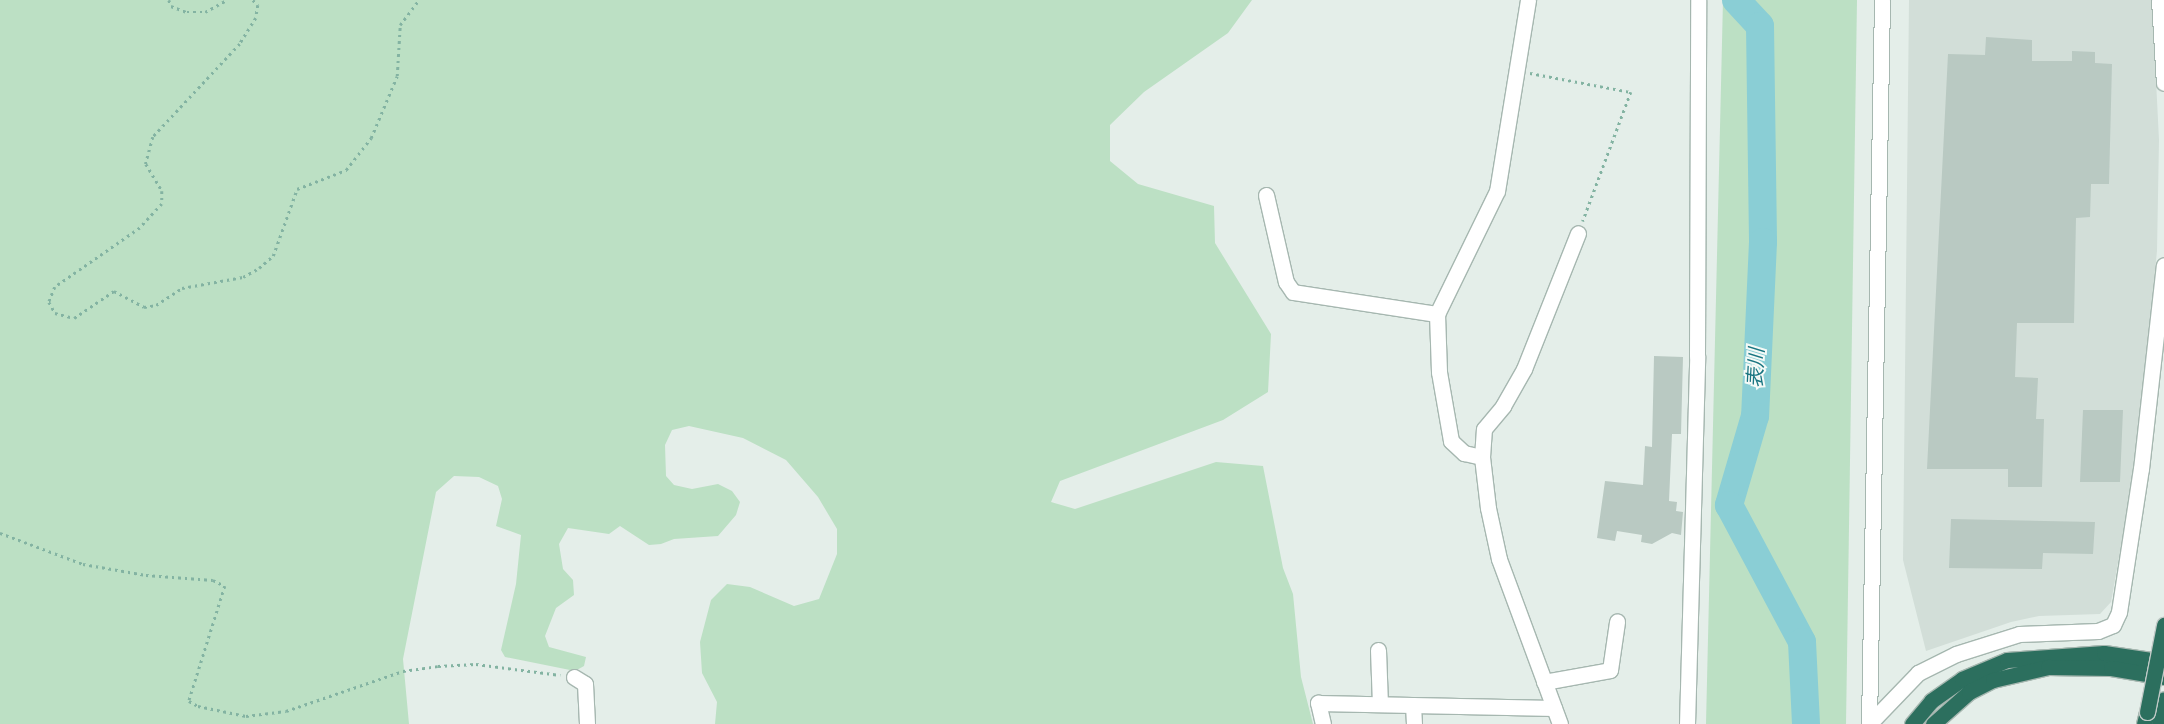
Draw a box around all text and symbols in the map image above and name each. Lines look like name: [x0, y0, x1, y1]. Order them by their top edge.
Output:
water label: 表川: [1744, 347, 1770, 389]

